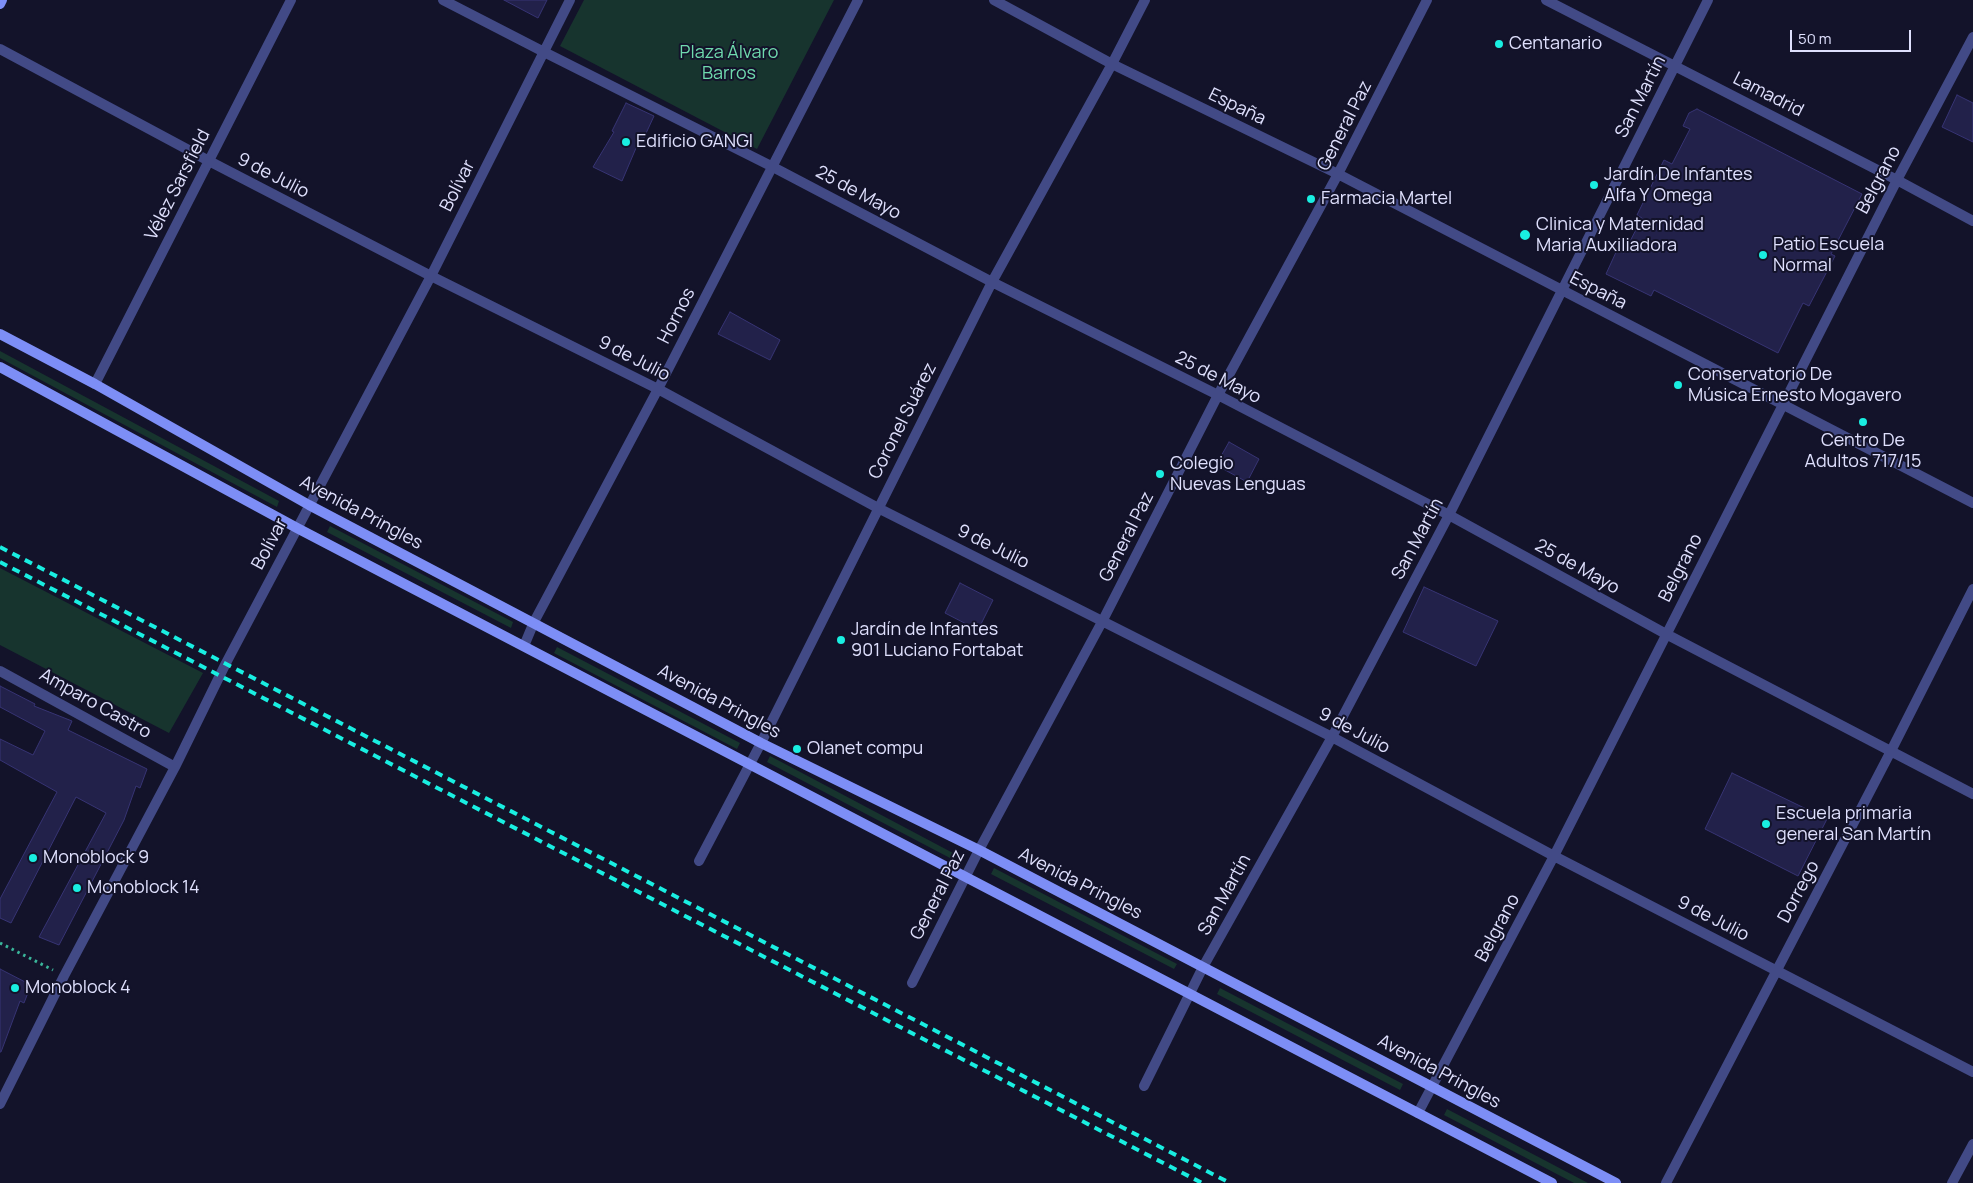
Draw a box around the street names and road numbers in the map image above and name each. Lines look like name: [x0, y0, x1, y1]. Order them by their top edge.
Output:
street label: San Martín: [1611, 52, 1671, 142]
street label: Lamadrid: [1729, 68, 1807, 122]
street label: General Paz: [1313, 77, 1377, 175]
street label: España: [1205, 84, 1269, 130]
street label: Vélez Sarsfield: [141, 126, 215, 244]
street label: Belgrano: [1852, 142, 1906, 218]
street label: 9 de Julio: [234, 149, 312, 203]
street label: Bolívar: [436, 157, 480, 215]
street label: 25 de Mayo: [812, 162, 904, 224]
street label: España: [1566, 268, 1630, 314]
street label: Hornos: [654, 284, 700, 348]
street label: 9 de Julio: [595, 332, 673, 386]
street label: 25 de Mayo: [1171, 347, 1265, 409]
street label: Coronel Suárez: [864, 359, 942, 483]
street label: Avenida Pringles: [296, 472, 426, 554]
street label: General Paz: [1095, 488, 1159, 586]
street label: San Martín: [1388, 495, 1448, 583]
street label: Bolívar: [248, 515, 292, 573]
street label: 9 de Julio: [953, 520, 1033, 574]
street label: Belgrano: [1655, 530, 1707, 606]
street label: 25 de Mayo: [1531, 535, 1623, 599]
street label: Avenida Pringles: [654, 661, 784, 743]
street label: Amparo Castro: [35, 664, 155, 744]
street label: 9 de Julio: [1315, 703, 1393, 759]
street label: Avenida Pringles: [1015, 844, 1145, 924]
street label: General Paz: [906, 846, 970, 944]
street label: San Martín: [1194, 851, 1256, 939]
street label: Dorrego: [1774, 857, 1824, 927]
street label: Belgrano: [1471, 890, 1525, 966]
street label: 9 de Julio: [1674, 892, 1752, 946]
street label: Avenida Pringles: [1374, 1031, 1504, 1113]

